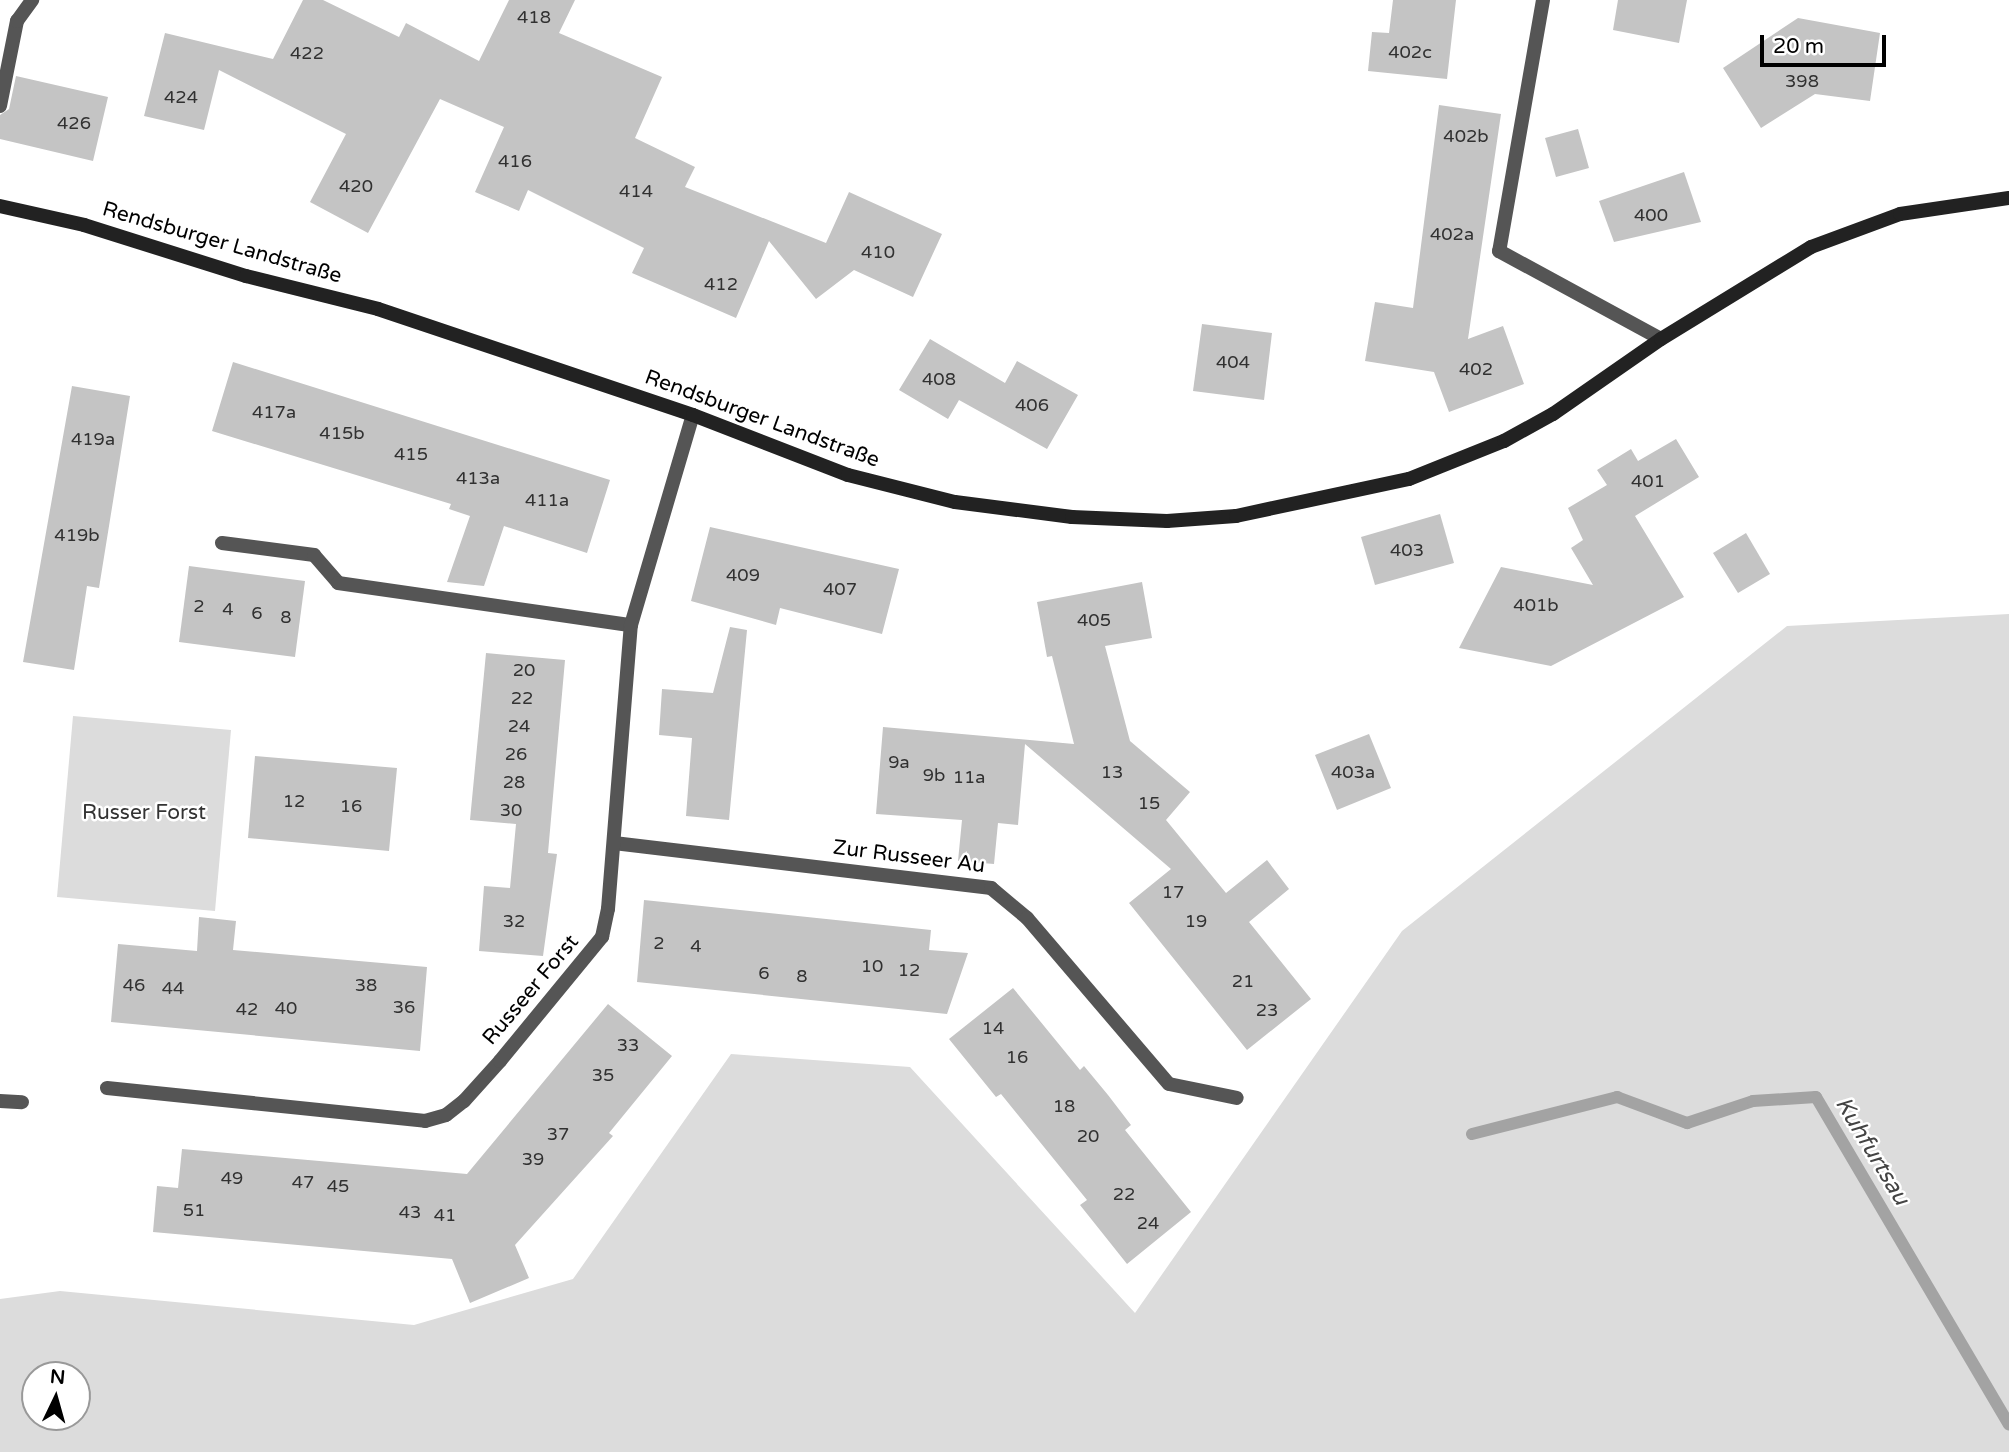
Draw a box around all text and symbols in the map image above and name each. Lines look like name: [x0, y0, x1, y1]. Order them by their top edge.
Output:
house number: 418: [517, 6, 551, 28]
scale bar: [1764, 21, 1890, 65]
text: 20 m: [1773, 34, 1824, 59]
house number: 402c: [1388, 41, 1432, 63]
house number: 422: [290, 42, 324, 64]
house number: 398: [1785, 70, 1819, 92]
house number: 424: [164, 86, 198, 108]
house number: 426: [57, 112, 91, 134]
house number: 402b: [1443, 125, 1489, 147]
house number: 416: [498, 150, 532, 172]
house number: 420: [339, 175, 373, 197]
house number: 414: [619, 180, 653, 202]
street label: Rendsburger Landstraße: [99, 197, 345, 289]
house number: 400: [1634, 204, 1668, 226]
house number: 402a: [1430, 223, 1474, 245]
house number: 410: [861, 241, 895, 263]
house number: 412: [704, 273, 738, 295]
house number: 404: [1216, 351, 1250, 373]
house number: 402: [1459, 358, 1493, 380]
street label: Rendsburger Landstraße: [641, 365, 883, 473]
house number: 408: [922, 368, 956, 390]
house number: 406: [1015, 394, 1049, 416]
house number: 417a: [252, 401, 296, 423]
house number: 415b: [319, 422, 365, 444]
house number: 419a: [71, 428, 115, 450]
house number: 415: [394, 443, 428, 465]
house number: 413a: [456, 467, 500, 489]
house number: 401: [1631, 470, 1665, 492]
house number: 411a: [525, 489, 569, 511]
house number: 419b: [54, 524, 100, 546]
house number: 403: [1390, 539, 1424, 561]
house number: 409: [726, 564, 760, 586]
house number: 407: [823, 578, 857, 600]
house number: 401b: [1513, 594, 1559, 616]
house number: 2: [193, 595, 205, 617]
house number: 4: [222, 598, 234, 620]
house number: 6: [251, 602, 263, 624]
house number: 8: [280, 606, 292, 628]
house number: 405: [1077, 609, 1111, 631]
house number: 20: [513, 659, 535, 681]
house number: 22: [511, 687, 533, 709]
house number: 24: [508, 715, 530, 737]
house number: 26: [505, 743, 527, 765]
house number: 9a: [888, 751, 910, 773]
house number: 13: [1101, 761, 1123, 783]
house number: 403a: [1331, 761, 1375, 783]
house number: 9b: [923, 764, 945, 786]
house number: 11a: [953, 766, 985, 788]
house number: 28: [503, 771, 525, 793]
house number: 12: [283, 790, 305, 812]
house number: 15: [1138, 792, 1160, 814]
house number: 16: [340, 795, 362, 817]
house number: 30: [500, 799, 522, 821]
park label: Russer Forst: [82, 800, 206, 826]
street label: Zur Russeer Au: [832, 835, 986, 879]
house number: 17: [1162, 881, 1184, 903]
house number: 32: [503, 910, 525, 932]
house number: 19: [1185, 910, 1207, 932]
street label: Russeer Forst: [478, 930, 584, 1050]
house number: 2: [653, 932, 665, 954]
house number: 4: [690, 935, 702, 957]
house number: 10: [861, 955, 883, 977]
house number: 12: [898, 959, 920, 981]
house number: 6: [758, 962, 770, 984]
house number: 8: [796, 965, 808, 987]
house number: 21: [1232, 970, 1254, 992]
house number: 46: [123, 974, 145, 996]
house number: 38: [355, 974, 377, 996]
house number: 44: [162, 977, 184, 999]
house number: 36: [393, 996, 415, 1018]
house number: 40: [275, 997, 297, 1019]
house number: 42: [236, 998, 258, 1020]
house number: 23: [1256, 999, 1278, 1021]
house number: 14: [982, 1017, 1004, 1039]
house number: 33: [617, 1034, 639, 1056]
house number: 16: [1006, 1046, 1028, 1068]
house number: 35: [592, 1064, 614, 1086]
water label: Kuhfurtsau: [1829, 1092, 1915, 1210]
house number: 18: [1053, 1095, 1075, 1117]
house number: 37: [547, 1123, 569, 1145]
house number: 20: [1077, 1125, 1099, 1147]
house number: 39: [522, 1148, 544, 1170]
house number: 49: [221, 1167, 243, 1189]
house number: 47: [292, 1171, 314, 1193]
house number: 45: [327, 1175, 349, 1197]
house number: 22: [1113, 1183, 1135, 1205]
house number: 51: [183, 1199, 205, 1221]
house number: 43: [399, 1201, 421, 1223]
house number: 41: [434, 1204, 456, 1226]
house number: 24: [1137, 1212, 1159, 1234]
north arrow: [21, 1361, 91, 1431]
text: N: [49, 1365, 66, 1389]

